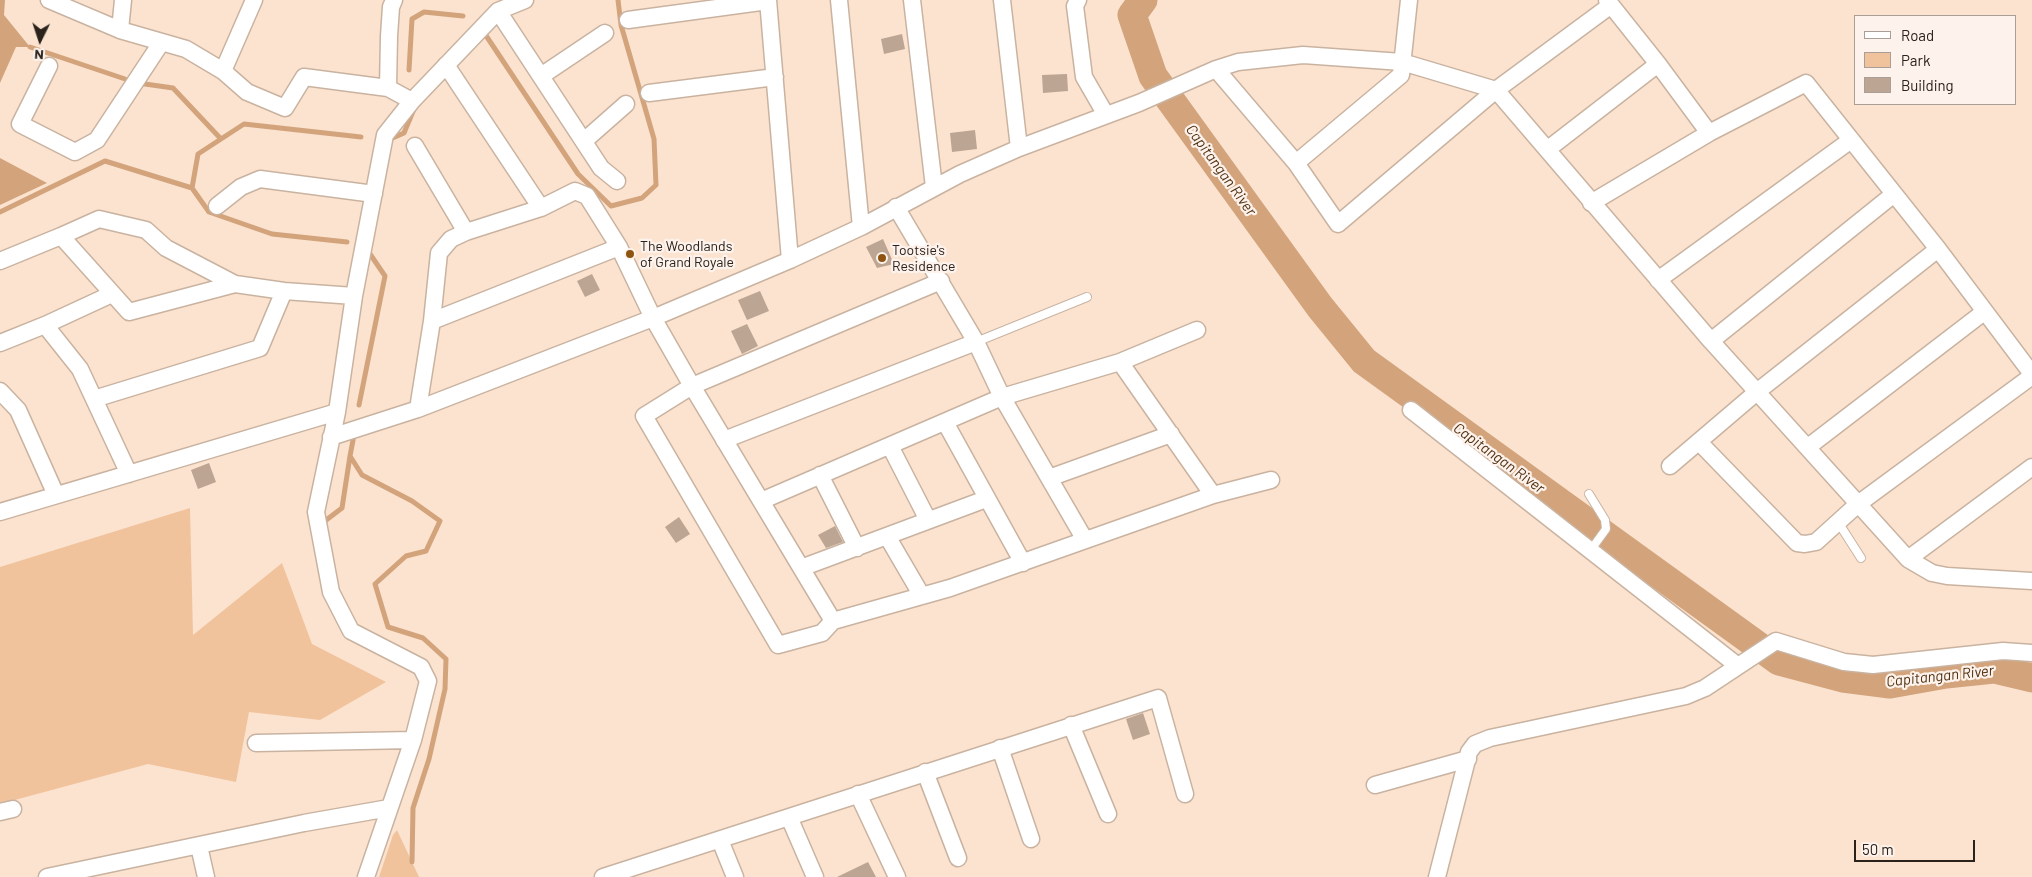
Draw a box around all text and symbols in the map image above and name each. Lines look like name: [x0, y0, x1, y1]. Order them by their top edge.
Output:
north arrow: [15, 15, 65, 65]
legend: [1854, 15, 2017, 105]
text: Road: [1901, 26, 1934, 44]
text: N: [34, 47, 44, 64]
text: Park: [1901, 51, 1930, 69]
text: Building: [1901, 76, 1954, 94]
water label: Capitangan River: [1182, 121, 1260, 219]
place label: The Woodlands of Grand Royale: [640, 238, 734, 270]
place label: Tootsie's Residence: [892, 242, 955, 274]
marker: The Woodlands of Grand Royale: [624, 248, 636, 260]
marker: Tootsie's Residence: [876, 252, 888, 264]
water label: Capitangan River: [1450, 419, 1548, 497]
water label: Capitangan River: [1885, 661, 1995, 691]
scale bar: [1857, 830, 1978, 862]
text: 50 m: [1862, 840, 1894, 858]

